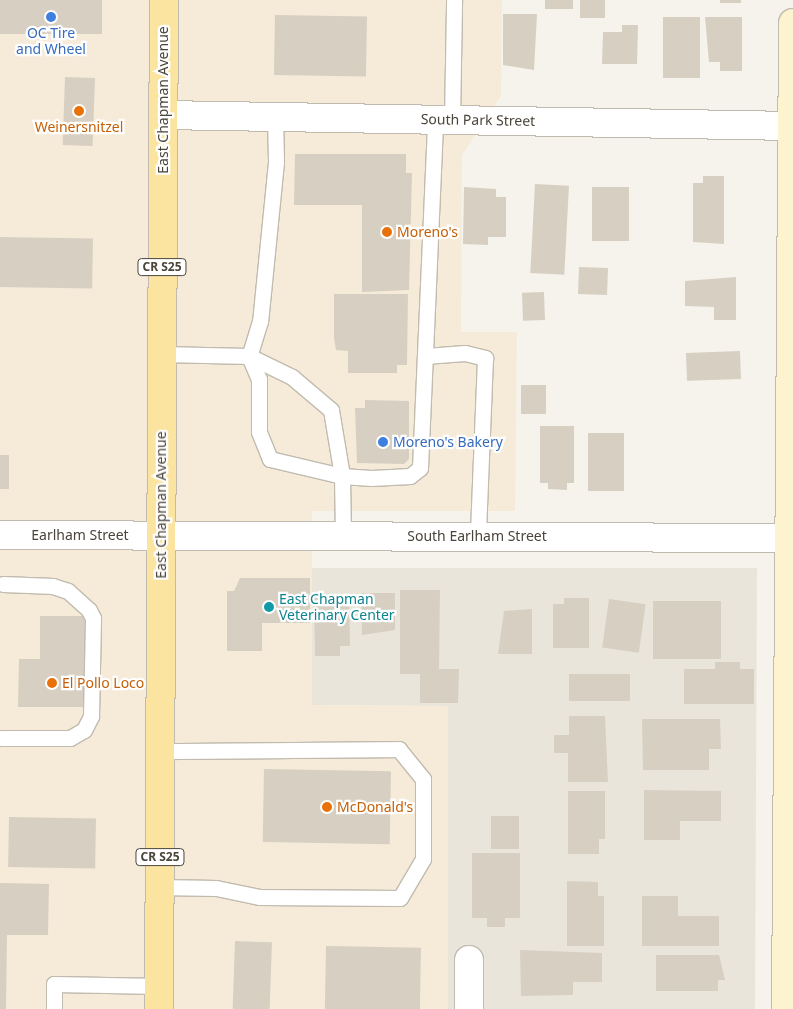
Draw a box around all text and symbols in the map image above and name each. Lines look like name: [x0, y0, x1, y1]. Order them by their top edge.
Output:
marker: OC Tire and Wheel: [45, 11, 57, 23]
place label: OC Tire and Wheel: [16, 25, 86, 58]
street label: East Chapman Avenue: [155, 26, 171, 174]
marker: Weinersnitzel: [73, 105, 85, 117]
street label: South Park Street: [421, 111, 535, 129]
place label: Weinersnitzel: [35, 119, 123, 135]
place label: Moreno's: [397, 224, 458, 240]
marker: Moreno's: [381, 226, 393, 238]
road number: CR S25: [137, 258, 187, 276]
street label: East Chapman Avenue: [153, 431, 169, 579]
place label: Moreno's Bakery: [393, 434, 503, 450]
marker: Moreno's Bakery: [377, 436, 389, 448]
street label: Earlham Street: [31, 527, 129, 543]
street label: South Earlham Street: [407, 528, 547, 544]
place label: East Chapman Veterinary Center: [279, 591, 395, 624]
marker: East Chapman Veterinary Center: [263, 601, 275, 613]
place label: El Pollo Loco: [62, 675, 144, 691]
marker: El Pollo Loco: [46, 677, 58, 689]
place label: McDonald's: [337, 799, 413, 815]
marker: McDonald's: [321, 801, 333, 813]
road number: CR S25: [135, 848, 185, 866]

